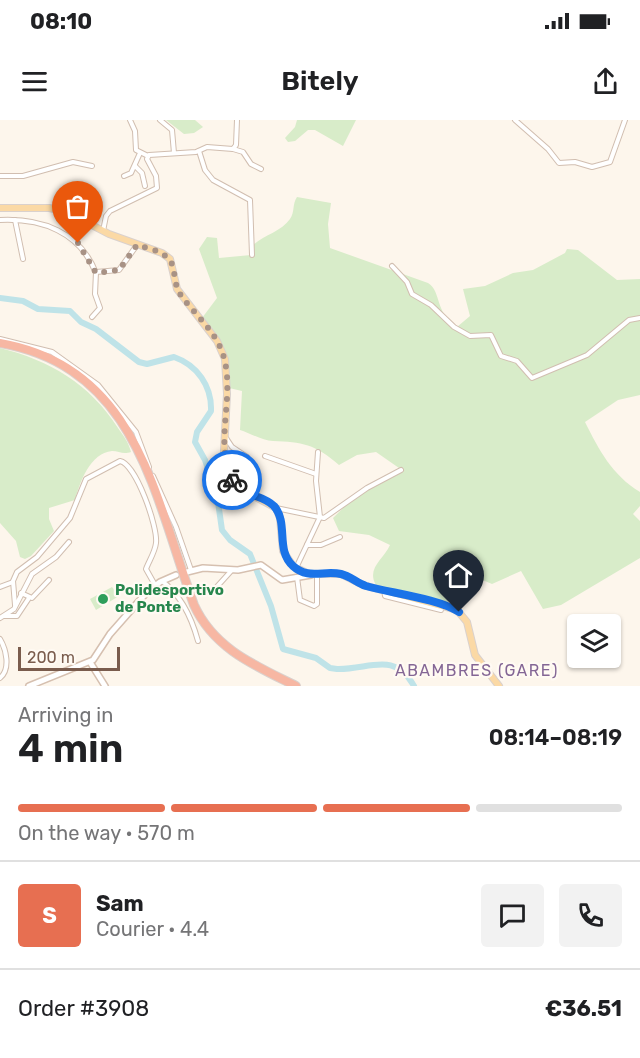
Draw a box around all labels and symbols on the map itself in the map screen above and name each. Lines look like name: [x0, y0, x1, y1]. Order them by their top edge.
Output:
pin: [52, 181, 103, 243]
courier: [202, 450, 262, 510]
pin: [433, 550, 484, 612]
place label: Polidesportivo de Ponte: [115, 581, 224, 616]
marker: Polidesportivo de Ponte: [96, 592, 110, 606]
scale bar: [18, 644, 120, 672]
district label: ABAMBRES (GARE): [395, 661, 559, 680]

